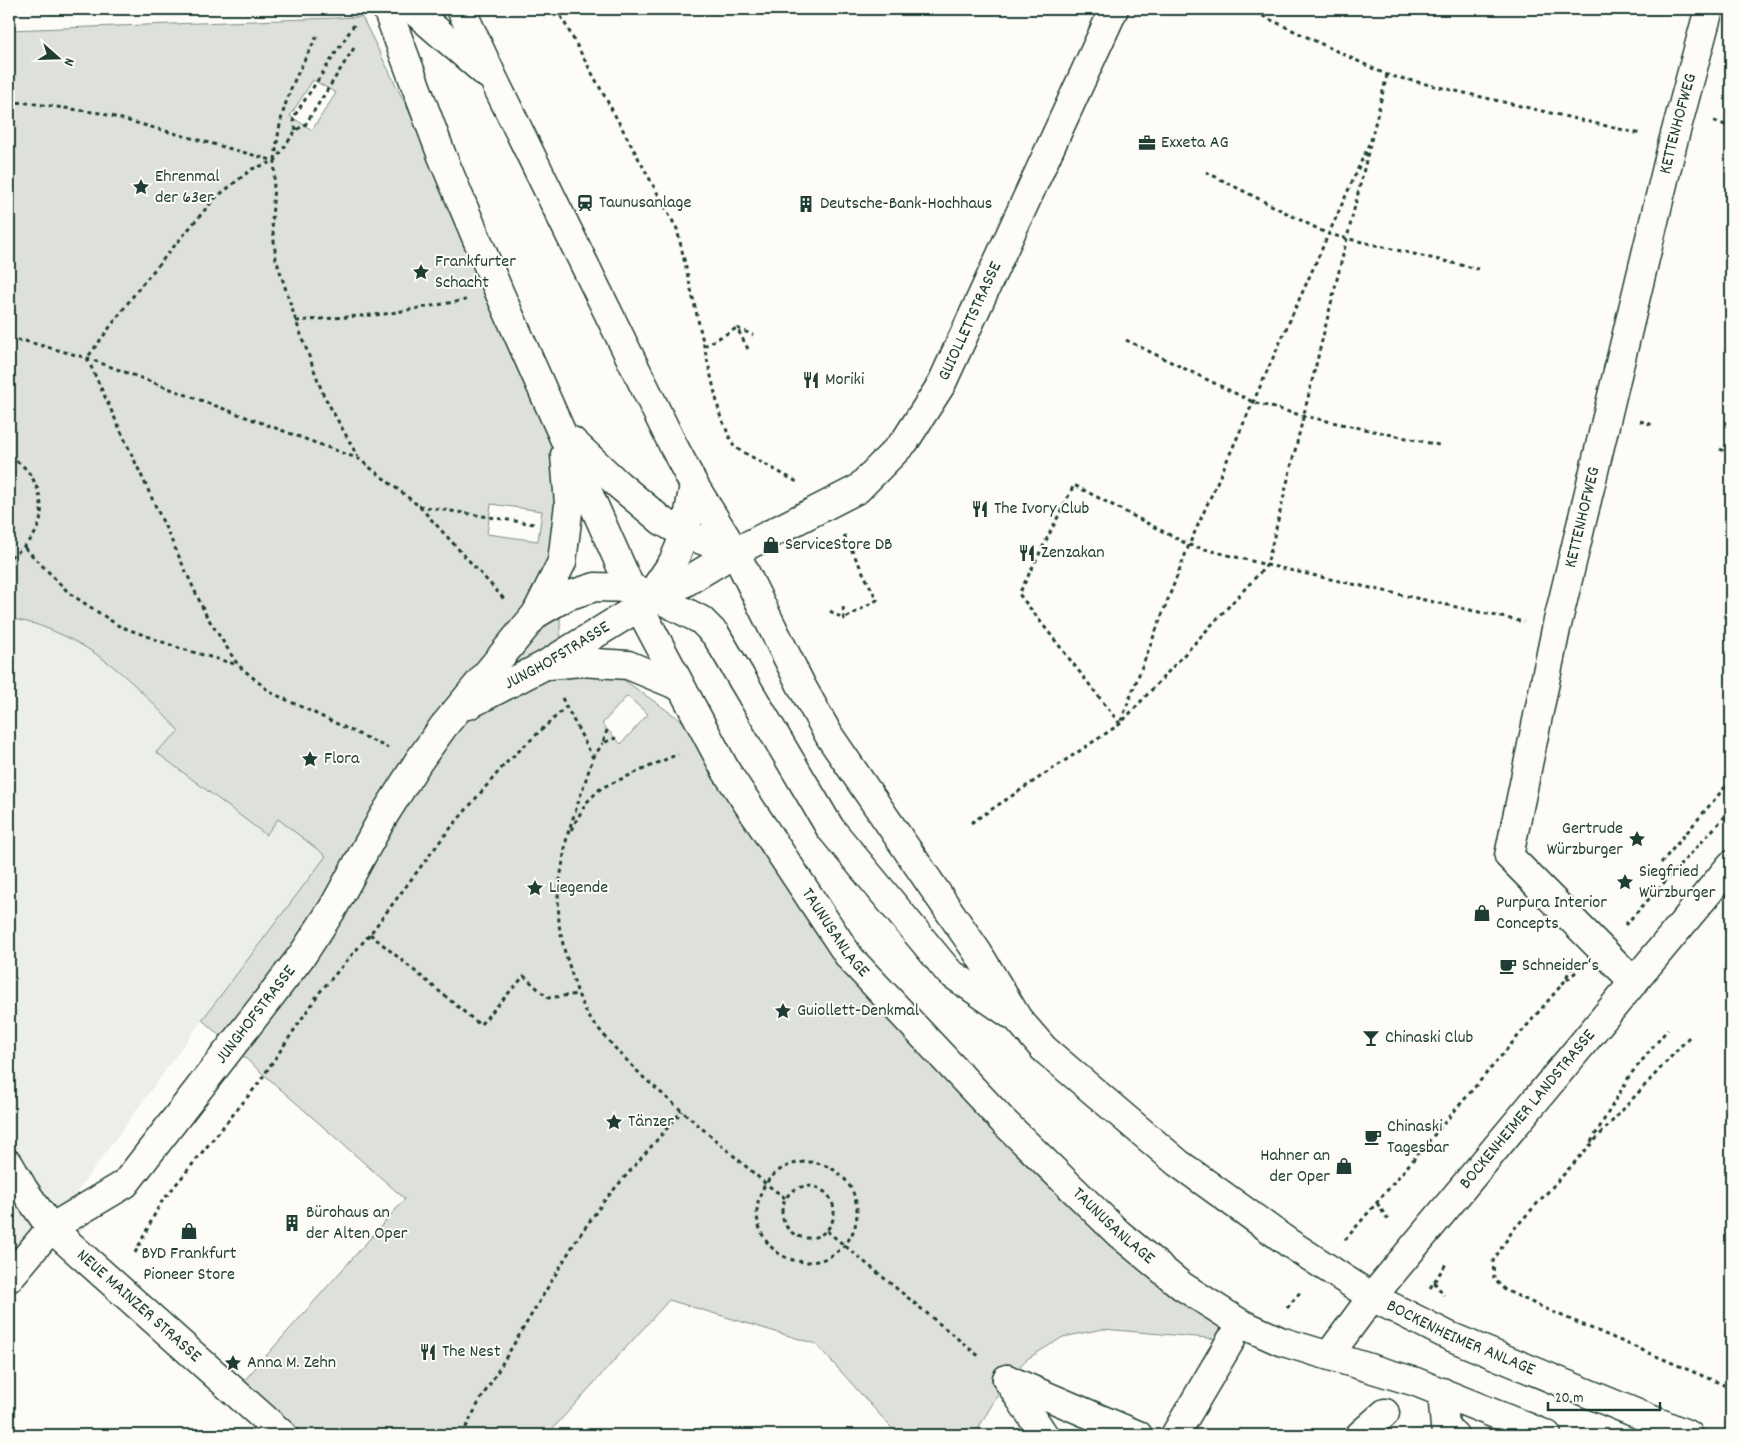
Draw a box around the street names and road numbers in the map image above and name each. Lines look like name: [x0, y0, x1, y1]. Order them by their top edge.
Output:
street label: KETTENHOFWEG: [1653, 71, 1703, 177]
street label: GUIOLLETTSTRASSE: [932, 258, 1009, 385]
street label: KETTENHOFWEG: [1559, 464, 1607, 571]
street label: JUNGHOFSTRASSE: [500, 615, 615, 696]
street label: TAUNUSANLAGE: [795, 883, 875, 983]
street label: JUNGHOFSTRASSE: [210, 960, 302, 1069]
street label: BOCKENHEIMER LANDSTRASSE: [1454, 1024, 1602, 1195]
street label: TAUNUSANLAGE: [1066, 1182, 1160, 1271]
street label: NEUE MAINZER STRASSE: [71, 1244, 207, 1369]
street label: BOCKENHEIMER ANLAGE: [1382, 1294, 1539, 1383]

